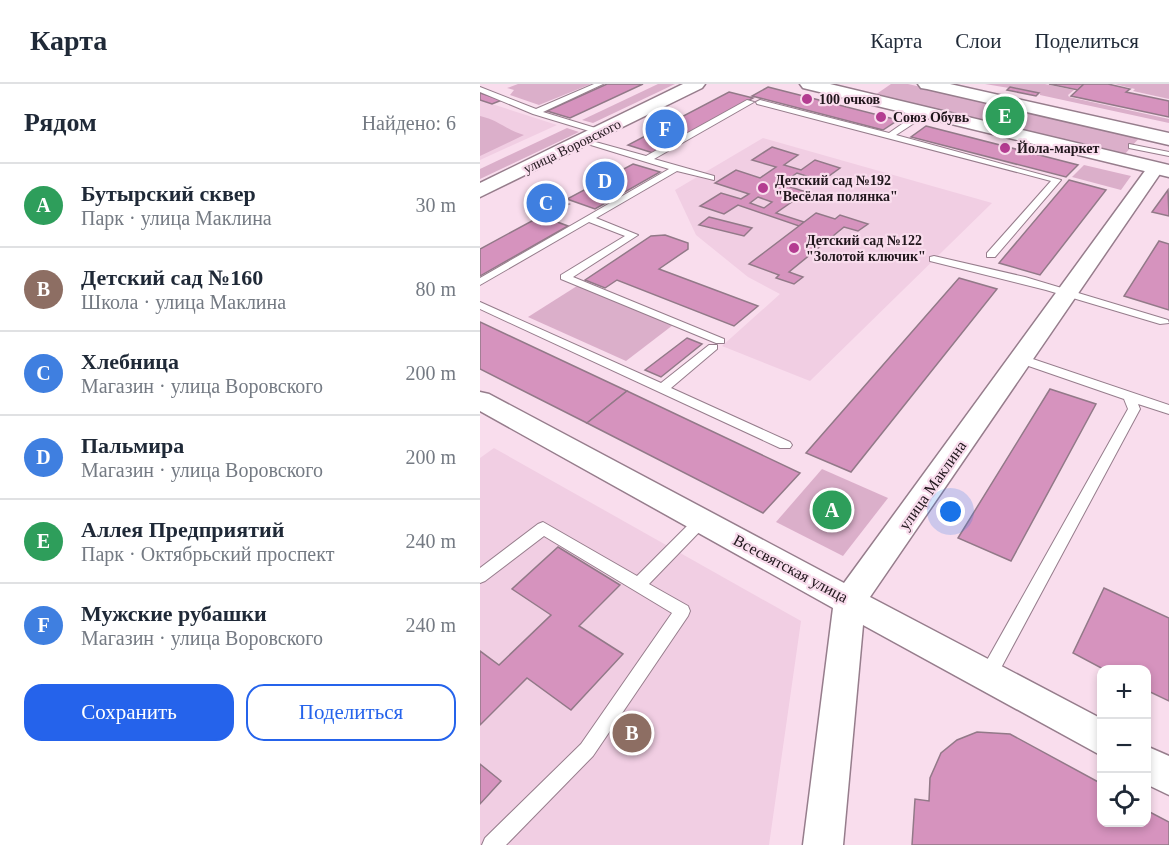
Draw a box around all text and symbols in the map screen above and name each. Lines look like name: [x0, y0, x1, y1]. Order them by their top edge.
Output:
text: Карта: [30, 25, 107, 56]
text: Карта: [870, 29, 922, 53]
text: Слои: [955, 29, 1001, 53]
text: Поделиться: [1034, 29, 1139, 53]
marker: 100 очков: [800, 92, 814, 106]
place label: 100 очков: [819, 92, 881, 107]
pin: E: [986, 93, 1024, 138]
pin: F: [646, 106, 684, 152]
text: Рядом: [24, 108, 97, 137]
marker: Союз Обувь: [874, 110, 888, 124]
place label: Союз Обувь: [893, 110, 970, 125]
text: Найдено: 6: [362, 112, 456, 134]
street label: улица Воровского: [521, 116, 623, 177]
place label: Йола-маркет: [1017, 140, 1099, 156]
marker: Йола-маркет: [998, 141, 1012, 155]
pin: D: [586, 158, 624, 204]
place label: Детский сад №192 "Весёлая полянка": [775, 173, 898, 204]
pin: C: [526, 180, 566, 226]
text: Бутырский сквер: [81, 181, 256, 206]
marker: Детский сад №192 "Весёлая полянка": [756, 181, 770, 195]
text: A: [36, 194, 51, 216]
text: 30 m: [415, 194, 456, 216]
text: Парк · улица Маклина: [81, 207, 272, 229]
place label: Детский сад №122 "Золотой ключик": [806, 233, 926, 264]
marker: Детский сад №122 "Золотой ключик": [787, 241, 801, 255]
text: Детский сад №160: [81, 265, 263, 290]
text: B: [37, 278, 50, 300]
text: 80 m: [415, 278, 456, 300]
text: Школа · улица Маклина: [81, 291, 286, 313]
text: Хлебница: [81, 349, 179, 374]
text: C: [36, 362, 51, 384]
text: 200 m: [405, 362, 456, 384]
text: Магазин · улица Воровского: [81, 375, 323, 397]
text: Пальмира: [81, 433, 184, 458]
street label: улица Маклина: [895, 437, 970, 534]
text: D: [36, 446, 51, 468]
text: 200 m: [405, 446, 456, 468]
text: Магазин · улица Воровского: [81, 459, 323, 481]
pin: A: [812, 488, 852, 532]
your location: [936, 497, 965, 526]
text: Аллея Предприятий: [81, 517, 284, 542]
text: E: [37, 530, 50, 552]
text: 240 m: [405, 530, 456, 552]
street label: Всесвятская улица: [730, 531, 851, 607]
text: Парк · Октябрьский проспект: [81, 543, 334, 565]
text: Мужские рубашки: [81, 601, 267, 626]
text: F: [37, 614, 50, 636]
text: 240 m: [405, 614, 456, 636]
text: Магазин · улица Воровского: [81, 627, 323, 649]
map controls: [1097, 665, 1151, 827]
button: +: [1097, 665, 1151, 719]
button: Сохранить: [24, 684, 234, 741]
button: Поделиться: [246, 684, 456, 741]
pin: B: [612, 710, 652, 756]
button: −: [1097, 719, 1151, 773]
button: locate: [1097, 773, 1151, 827]

